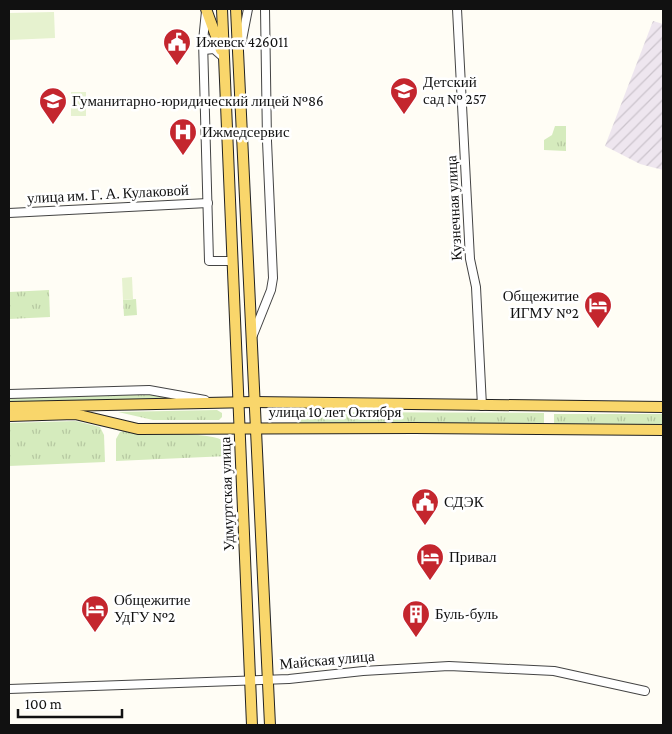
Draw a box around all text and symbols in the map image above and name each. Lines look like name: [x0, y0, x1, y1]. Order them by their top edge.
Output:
public building icon: Ижевск 426011: [162, 27, 192, 66]
place label: Ижевск 426011: [196, 34, 288, 50]
place label: Детский сад № 257: [423, 74, 486, 107]
school or university icon: Детский сад № 257: [389, 76, 419, 115]
school or university icon: Гуманитарно-юридический лицей №86: [38, 86, 68, 125]
place label: Гуманитарно-юридический лицей №86: [72, 93, 324, 109]
hospital icon: Ижмедсервис: [168, 117, 198, 156]
place label: Ижмедсервис: [202, 124, 290, 140]
street label: Кузнечная улица: [443, 155, 465, 261]
street label: улица им. Г. А. Кулаковой: [27, 182, 189, 206]
place label: Общежитие ИГМУ №2: [503, 288, 579, 321]
hotel icon: Общежитие ИГМУ №2: [583, 290, 613, 329]
street label: улица 10 лет Октября: [269, 404, 402, 420]
street label: Удмуртская улица: [217, 436, 237, 551]
public building icon: СДЭК: [410, 487, 440, 526]
place label: СДЭК: [444, 494, 485, 510]
hotel icon: Привал: [415, 542, 445, 581]
place label: Привал: [449, 549, 497, 565]
place label: Общежитие УдГУ №2: [114, 592, 191, 625]
hotel icon: Общежитие УдГУ №2: [80, 594, 110, 633]
building icon: Буль-буль: [401, 599, 431, 638]
place label: Буль-буль: [435, 606, 498, 622]
street label: Майская улица: [279, 648, 375, 672]
scale bar: [18, 686, 121, 718]
text: 100 m: [25, 696, 62, 712]

